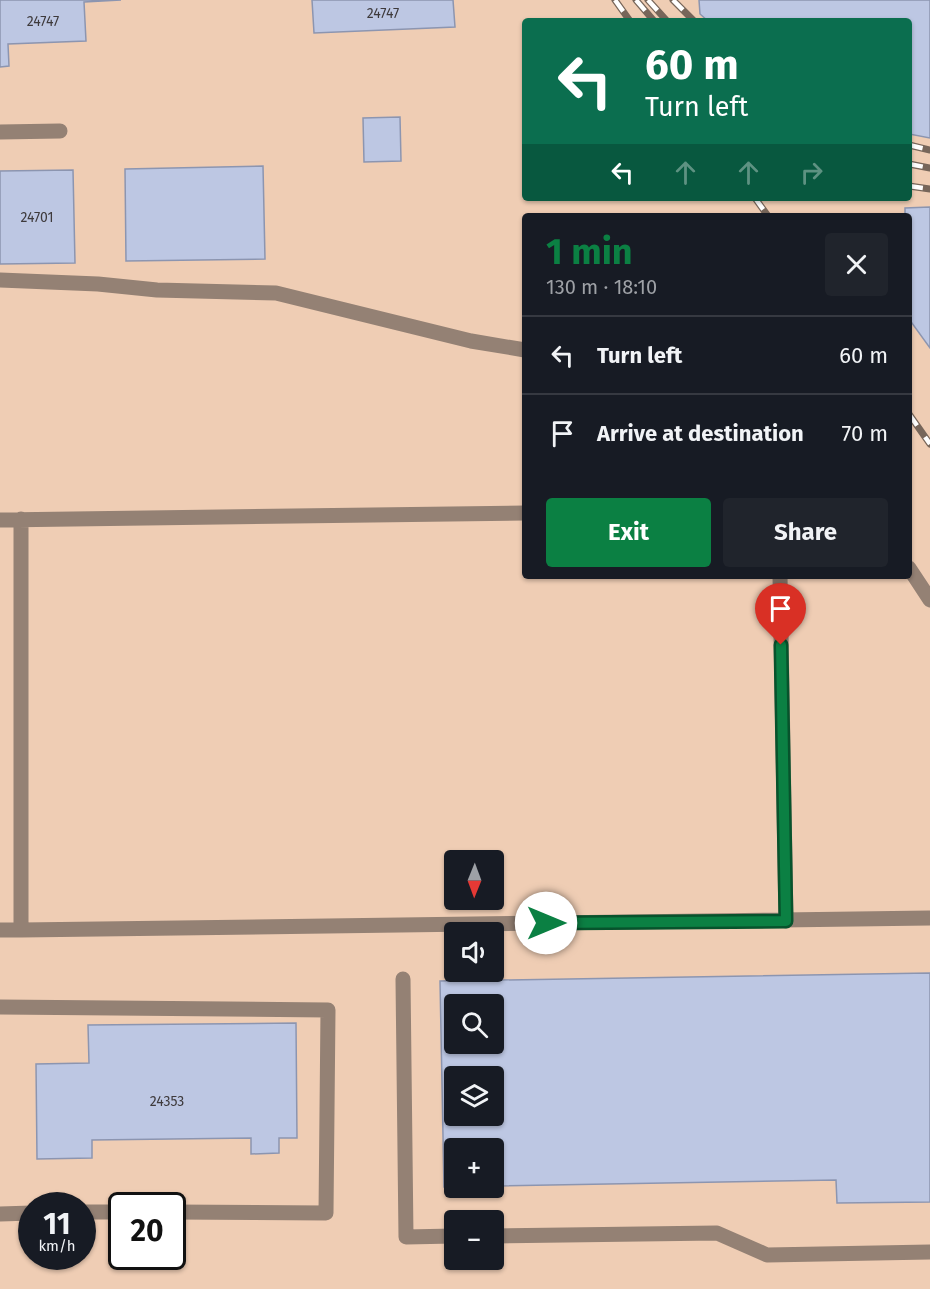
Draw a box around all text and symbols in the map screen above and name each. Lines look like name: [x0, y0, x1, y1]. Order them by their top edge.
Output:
house number: 24747: [367, 5, 399, 22]
house number: 24747: [27, 13, 59, 30]
text: 60 m: [645, 40, 739, 90]
icon: left: [546, 42, 624, 120]
text: Turn left: [645, 91, 748, 123]
icon: left: [606, 156, 639, 189]
icon: ahead: [669, 156, 702, 189]
icon: ahead: [732, 156, 765, 189]
icon: right: [795, 156, 828, 189]
house number: 24701: [20, 209, 54, 226]
text: 1 min: [546, 230, 633, 274]
button: close: [825, 233, 888, 296]
text: 130 m · 18:10: [546, 275, 657, 299]
icon: left: [546, 339, 579, 372]
text: Turn left: [597, 342, 682, 369]
text: 60 m: [839, 342, 888, 369]
icon: arrive: [546, 417, 579, 450]
text: Arrive at destination: [597, 420, 804, 447]
text: 70 m: [842, 420, 888, 447]
button: Exit: [546, 498, 711, 567]
button: Share: [723, 498, 888, 567]
pin: [755, 583, 806, 645]
icon: arrive: [764, 592, 797, 625]
north arrow: [444, 850, 504, 910]
map controls: [444, 850, 504, 1270]
position arrow: [514, 891, 578, 955]
button: sound: [444, 922, 504, 982]
button: search: [444, 994, 504, 1054]
button: layers: [444, 1066, 504, 1126]
house number: 24353: [150, 1093, 184, 1110]
button: +: [444, 1138, 504, 1198]
speed limit sign: 20: [108, 1192, 186, 1270]
text: 11: [43, 1206, 71, 1242]
button: −: [444, 1210, 504, 1270]
text: km/h: [38, 1237, 76, 1255]

